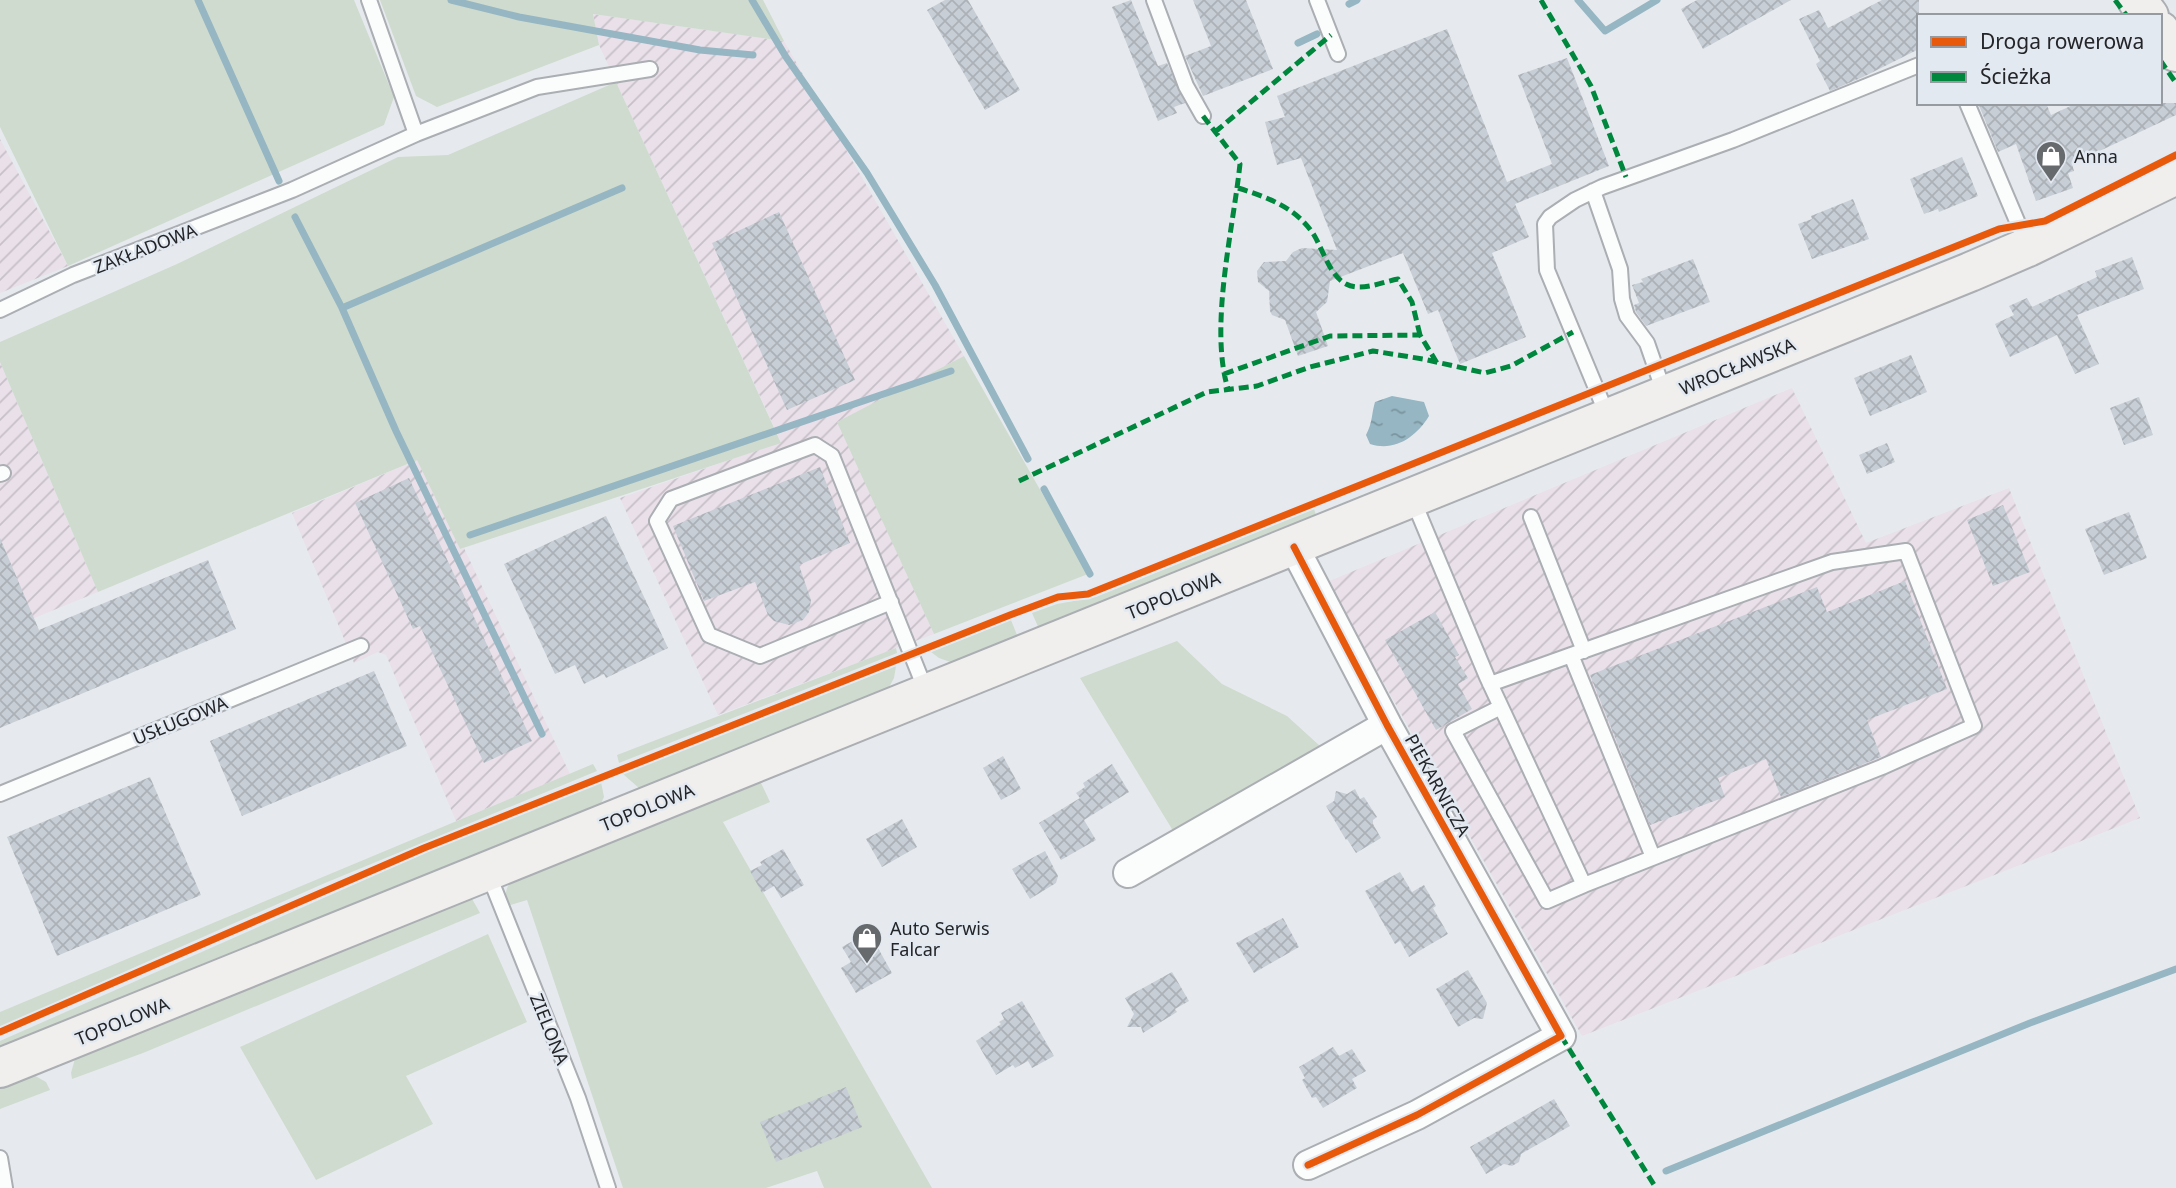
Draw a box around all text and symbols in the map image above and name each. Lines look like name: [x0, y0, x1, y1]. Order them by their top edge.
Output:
legend: [1917, 14, 2162, 105]
text: Droga rowerowa: [1980, 27, 2144, 55]
text: Ścieżka: [1980, 62, 2052, 90]
shop icon: Anna: [2034, 139, 2068, 183]
place label: Anna: [2074, 144, 2118, 168]
street label: ZAKŁADOWA: [90, 217, 200, 279]
street label: WROCŁAWSKA: [1676, 332, 1799, 400]
street label: TOPOLOWA: [1123, 565, 1224, 625]
street label: USŁUGOWA: [129, 690, 231, 750]
street label: PIEKARNICZA: [1400, 729, 1476, 841]
street label: TOPOLOWA: [597, 777, 698, 837]
place label: Auto Serwis Falcar: [890, 916, 990, 961]
shop icon: Auto Serwis Falcar: [850, 921, 884, 965]
street label: ZIELONA: [525, 990, 575, 1069]
street label: TOPOLOWA: [72, 991, 173, 1051]

